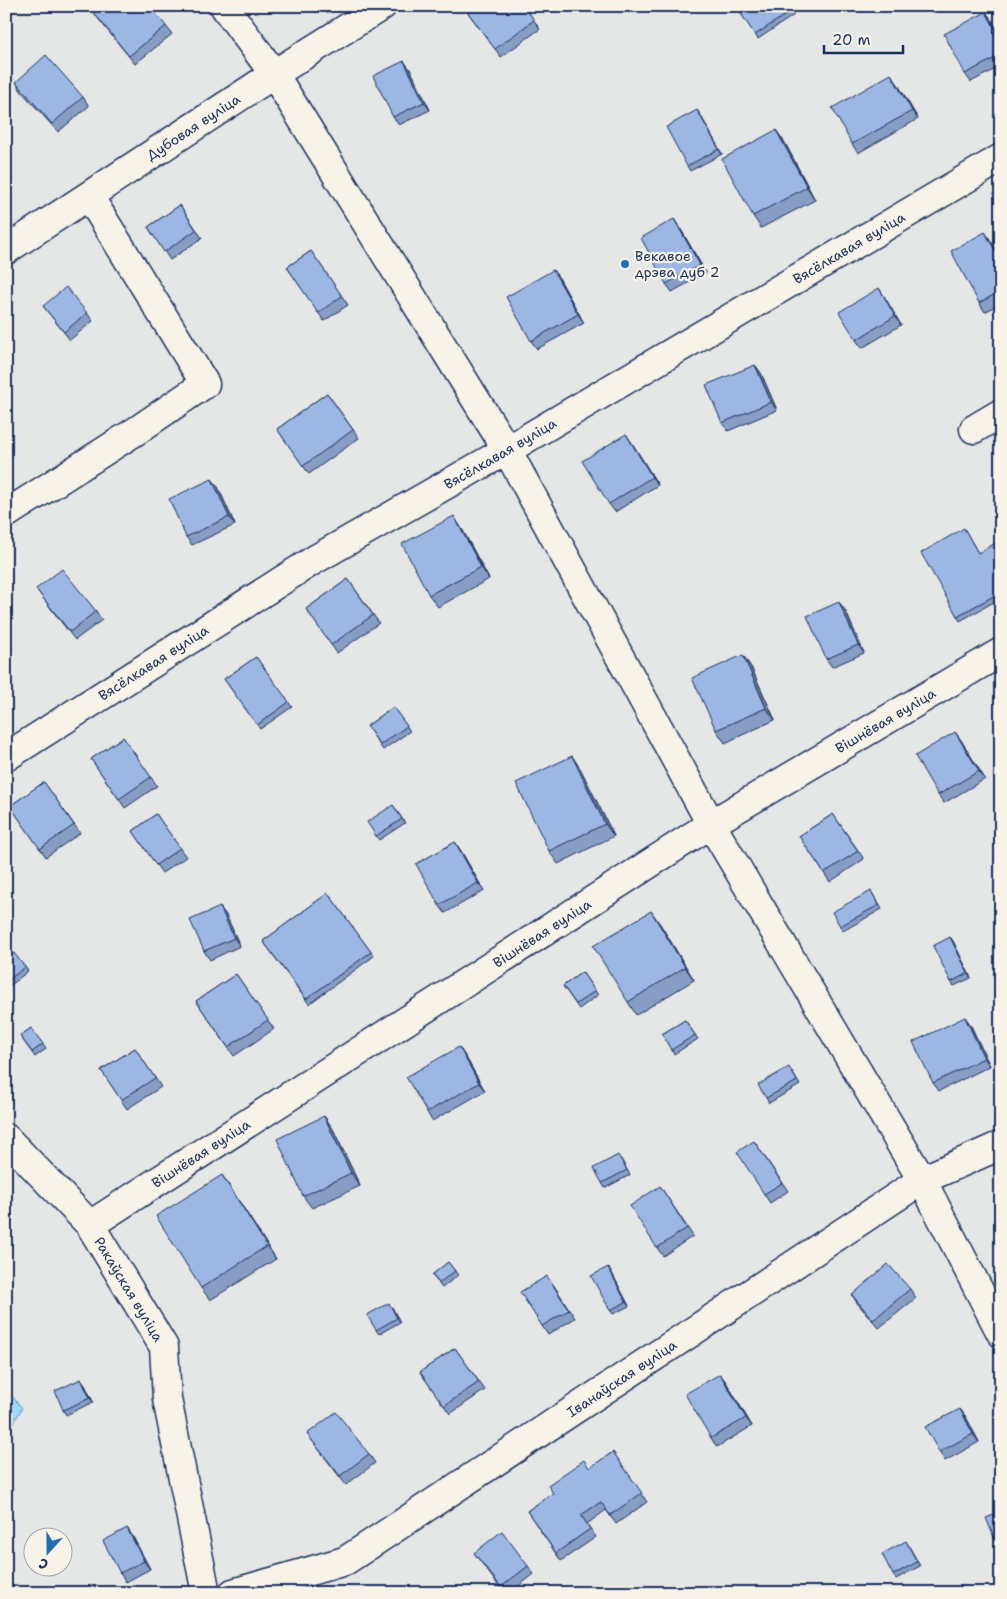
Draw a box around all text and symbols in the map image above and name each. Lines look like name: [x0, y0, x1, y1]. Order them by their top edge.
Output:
scale bar: [824, 22, 903, 54]
text: 20 m: [832, 30, 871, 50]
street label: Дубовая вуліца: [143, 90, 244, 164]
street label: Вясёлкавая вуліца: [790, 208, 909, 288]
place label: Векавое дрэва дуб 2: [635, 247, 720, 281]
marker: Векавое дрэва дуб 2: [619, 258, 631, 270]
street label: Вясёлкавая вуліца: [441, 414, 560, 493]
street label: Вясёлкавая вуліца: [95, 621, 212, 705]
street label: Вішнёвая вуліца: [832, 684, 939, 757]
street label: Вішнёвая вуліца: [489, 895, 595, 972]
street label: Вішнёвая вуліца: [148, 1115, 254, 1192]
street label: Ракаўская вуліца: [90, 1233, 168, 1345]
street label: Іванаўская вуліца: [563, 1335, 680, 1421]
north arrow: [22, 1526, 72, 1576]
text: С: [36, 1554, 51, 1574]

